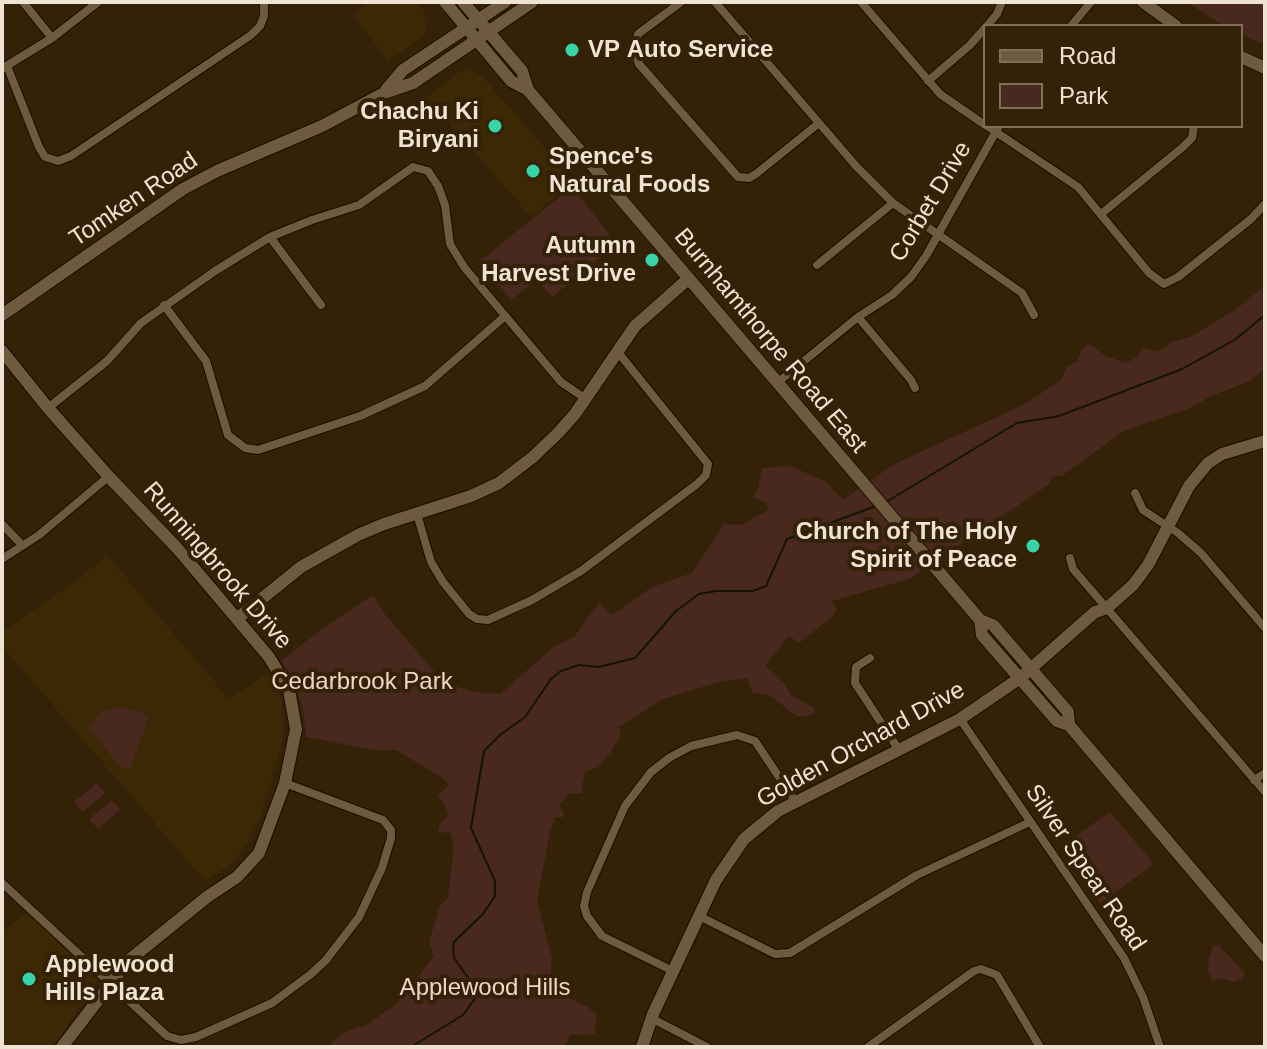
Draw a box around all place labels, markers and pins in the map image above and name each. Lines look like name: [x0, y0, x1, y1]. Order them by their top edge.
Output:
place label: VP Auto Service: [588, 36, 773, 64]
marker: VP Auto Service: [563, 41, 581, 59]
place label: Chachu Ki Biryani: [360, 98, 479, 154]
marker: Chachu Ki Biryani: [486, 117, 504, 135]
place label: Spence's Natural Foods: [549, 143, 710, 199]
marker: Spence's Natural Foods: [524, 162, 542, 180]
place label: Autumn Harvest Drive: [481, 232, 636, 288]
marker: Autumn Harvest Drive: [643, 251, 661, 269]
place label: Church of The Holy Spirit of Peace: [796, 518, 1017, 574]
marker: Church of The Holy Spirit of Peace: [1024, 537, 1042, 555]
place label: Applewood Hills Plaza: [45, 951, 174, 1007]
marker: Applewood Hills Plaza: [20, 970, 38, 988]

